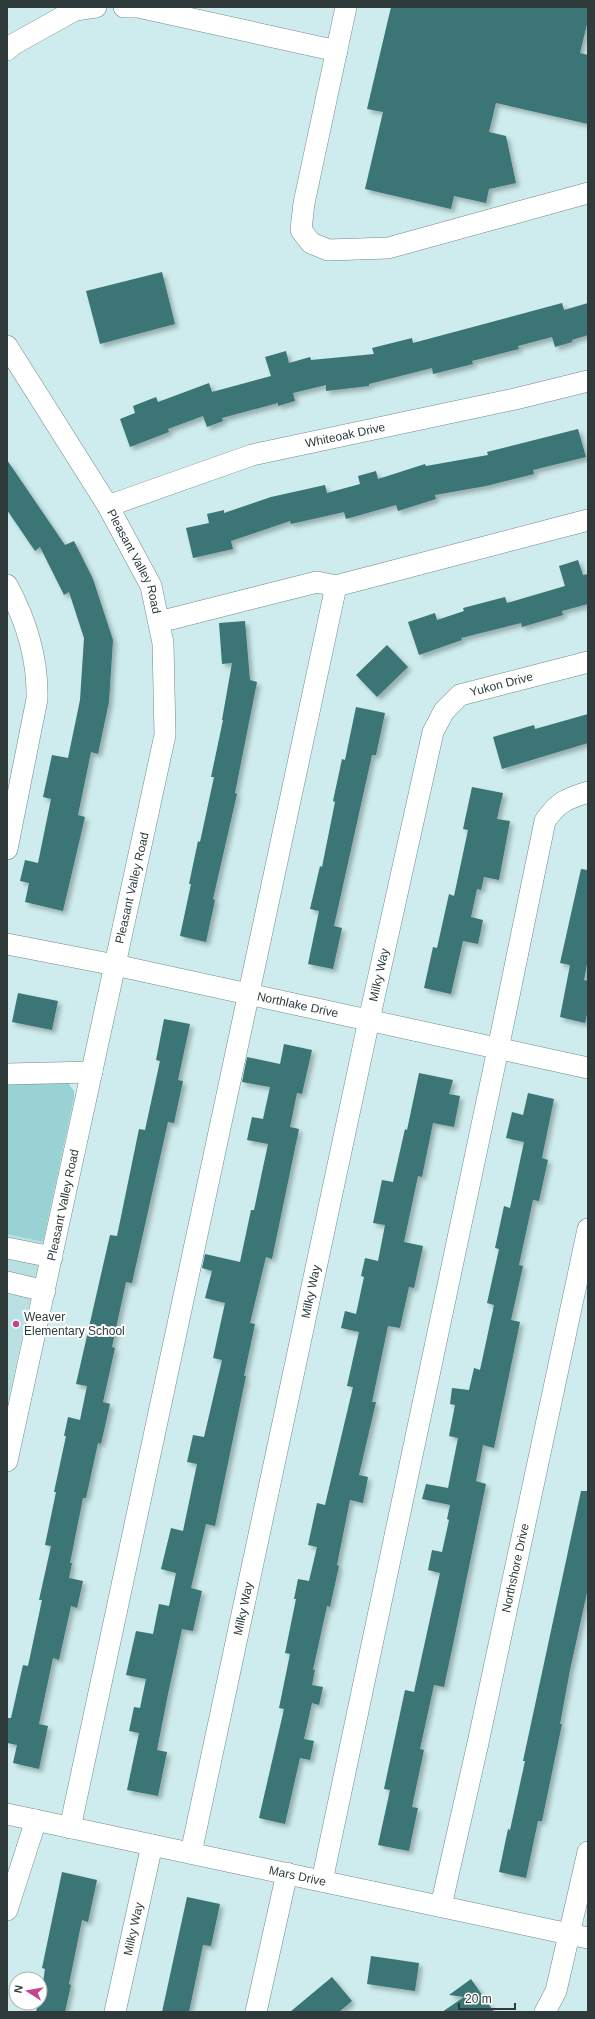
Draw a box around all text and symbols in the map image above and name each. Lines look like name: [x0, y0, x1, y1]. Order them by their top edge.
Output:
street label: Whiteoak Drive: [304, 420, 387, 450]
street label: Pleasant Valley Road: [104, 507, 164, 615]
street label: Yukon Drive: [468, 669, 535, 699]
street label: Pleasant Valley Road: [112, 831, 152, 945]
street label: Milky Way: [366, 947, 392, 1003]
street label: Northlake Drive: [256, 989, 340, 1021]
street label: Pleasant Valley Road: [44, 1148, 82, 1262]
street label: Milky Way: [298, 1264, 323, 1320]
place label: Weaver Elementary School: [24, 1310, 125, 1338]
marker: Weaver Elementary School: [11, 1319, 21, 1329]
street label: Northshore Drive: [499, 1522, 532, 1614]
street label: Milky Way: [231, 1581, 256, 1637]
street label: Mars Drive: [268, 1863, 328, 1889]
street label: Milky Way: [121, 1901, 146, 1957]
north arrow: [8, 1971, 48, 2011]
text: N: [12, 1984, 25, 1994]
scale bar: [459, 1985, 515, 2011]
text: 20 m: [465, 1992, 492, 2006]

